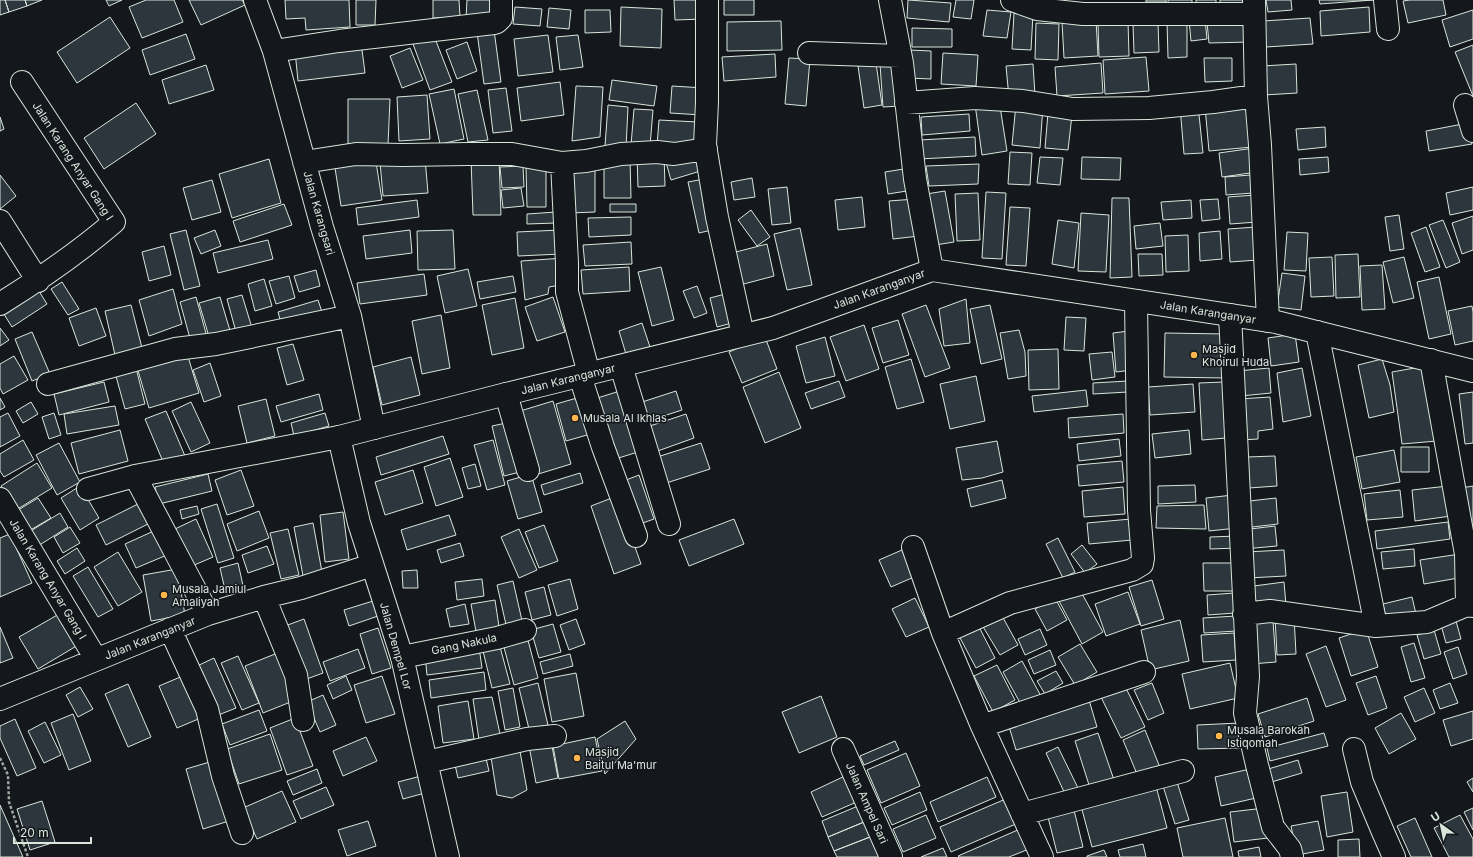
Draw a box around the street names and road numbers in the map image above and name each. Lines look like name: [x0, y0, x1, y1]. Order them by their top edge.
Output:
street label: Jalan Karang Anyar Gang I: [29, 99, 117, 223]
street label: Jalan Karangsari: [300, 169, 338, 257]
street label: Jalan Karanganyar: [831, 266, 927, 312]
street label: Jalan Karanganyar: [1159, 298, 1257, 326]
street label: Jalan Karanganyar: [519, 360, 617, 398]
street label: Jalan Karang Anyar Gang I: [6, 516, 90, 642]
street label: Jalan Dempel Lor: [377, 600, 415, 692]
street label: Jalan Karanganyar: [102, 613, 198, 663]
street label: Gang Nakula: [430, 630, 498, 658]
street label: Jalan Ampel Sari: [843, 760, 891, 846]

